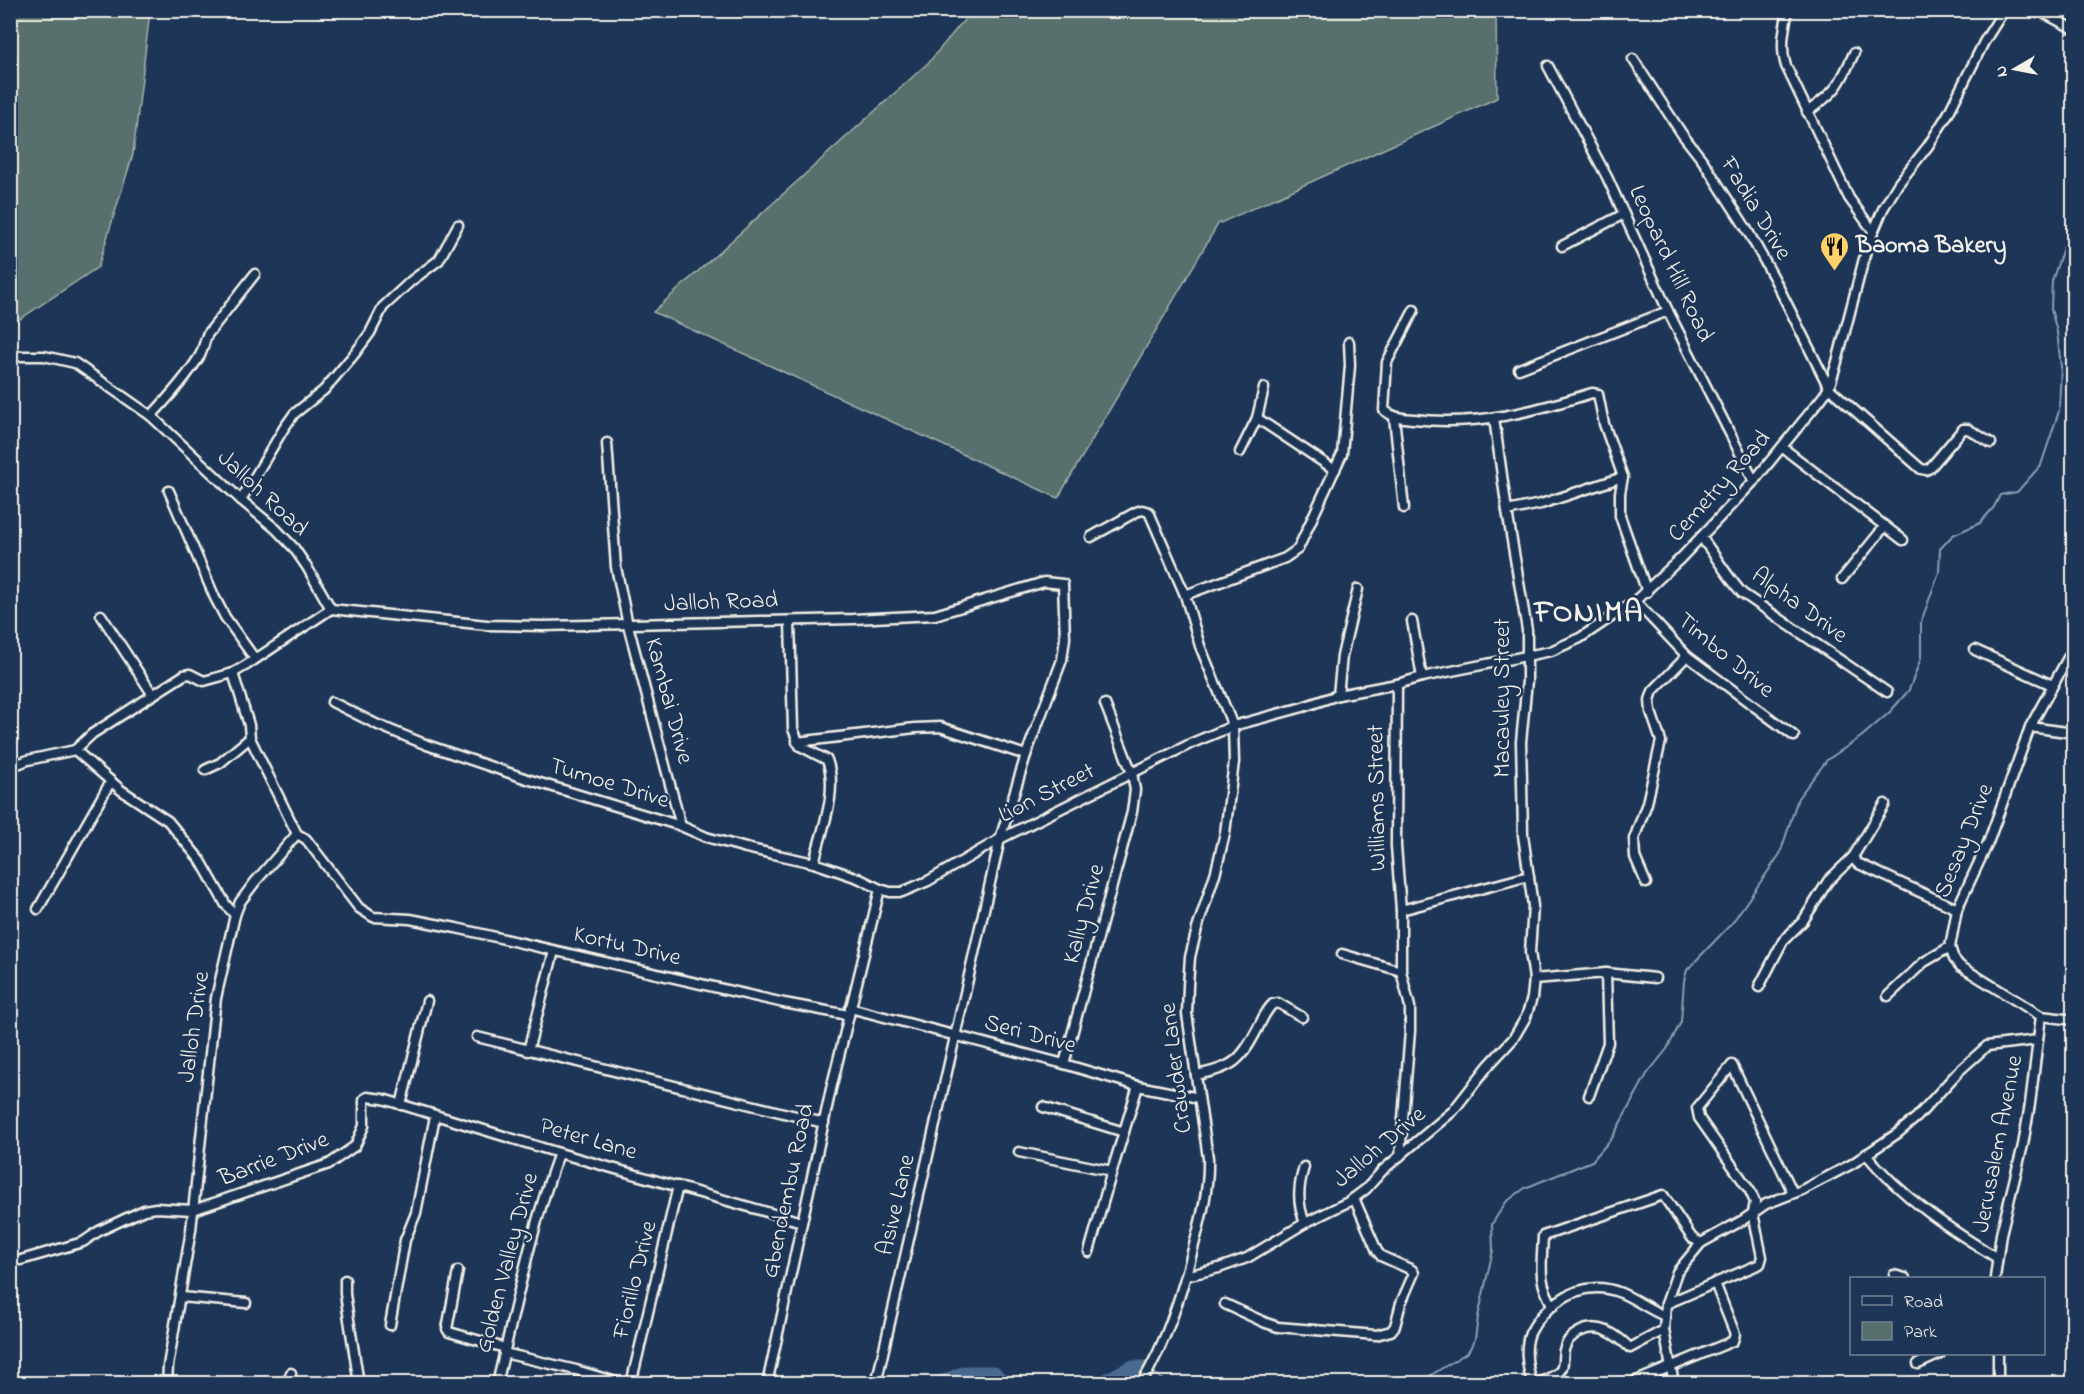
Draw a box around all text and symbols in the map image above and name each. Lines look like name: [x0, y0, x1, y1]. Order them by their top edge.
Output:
north arrow: [1985, 39, 2045, 99]
text: N: [1989, 64, 2015, 79]
street label: Fadia Drive: [1710, 150, 1800, 268]
street label: Leopard Hill Road: [1618, 180, 1722, 349]
place label: Baoma Bakery: [1855, 229, 2006, 265]
restaurant icon: Baoma Bakery: [1819, 230, 1851, 272]
street label: Cemetry Road: [1660, 423, 1781, 552]
street label: Jalloh Road: [208, 442, 316, 546]
street label: Alpha Drive: [1744, 559, 1855, 653]
street label: Jalloh Road: [663, 584, 779, 622]
district label: FONIMA: [1532, 592, 1644, 636]
street label: Timbo Drive: [1669, 605, 1782, 707]
street label: Macauley Street: [1486, 618, 1522, 778]
street label: Kambai Drive: [634, 634, 702, 768]
street label: Williams Street: [1359, 724, 1397, 872]
street label: Tumoe Drive: [545, 749, 674, 819]
street label: Lion Street: [993, 755, 1101, 833]
street label: Sesay Drive: [1926, 778, 2005, 904]
street label: Kally Drive: [1055, 860, 1116, 968]
street label: Kortu Drive: [570, 918, 684, 976]
street label: Jalloh Drive: [170, 969, 220, 1085]
street label: Crawder Lane: [1152, 1001, 1202, 1135]
street label: Seri Drive: [980, 1006, 1080, 1064]
street label: Jerusalem Avenue: [1965, 1052, 2033, 1236]
street label: Jalloh Drive: [1326, 1098, 1434, 1197]
street label: Gbendembu Road: [753, 1100, 825, 1282]
street label: Peter Lane: [535, 1109, 641, 1171]
street label: Barrie Drive: [213, 1123, 334, 1197]
street label: Asive Lane: [868, 1151, 926, 1259]
street label: Golden Valley Drive: [467, 1169, 550, 1357]
street label: Fiorillo Drive: [604, 1217, 668, 1344]
legend: [1850, 1277, 2045, 1355]
text: Road: [1904, 1290, 1943, 1316]
text: Park: [1904, 1320, 1937, 1346]

